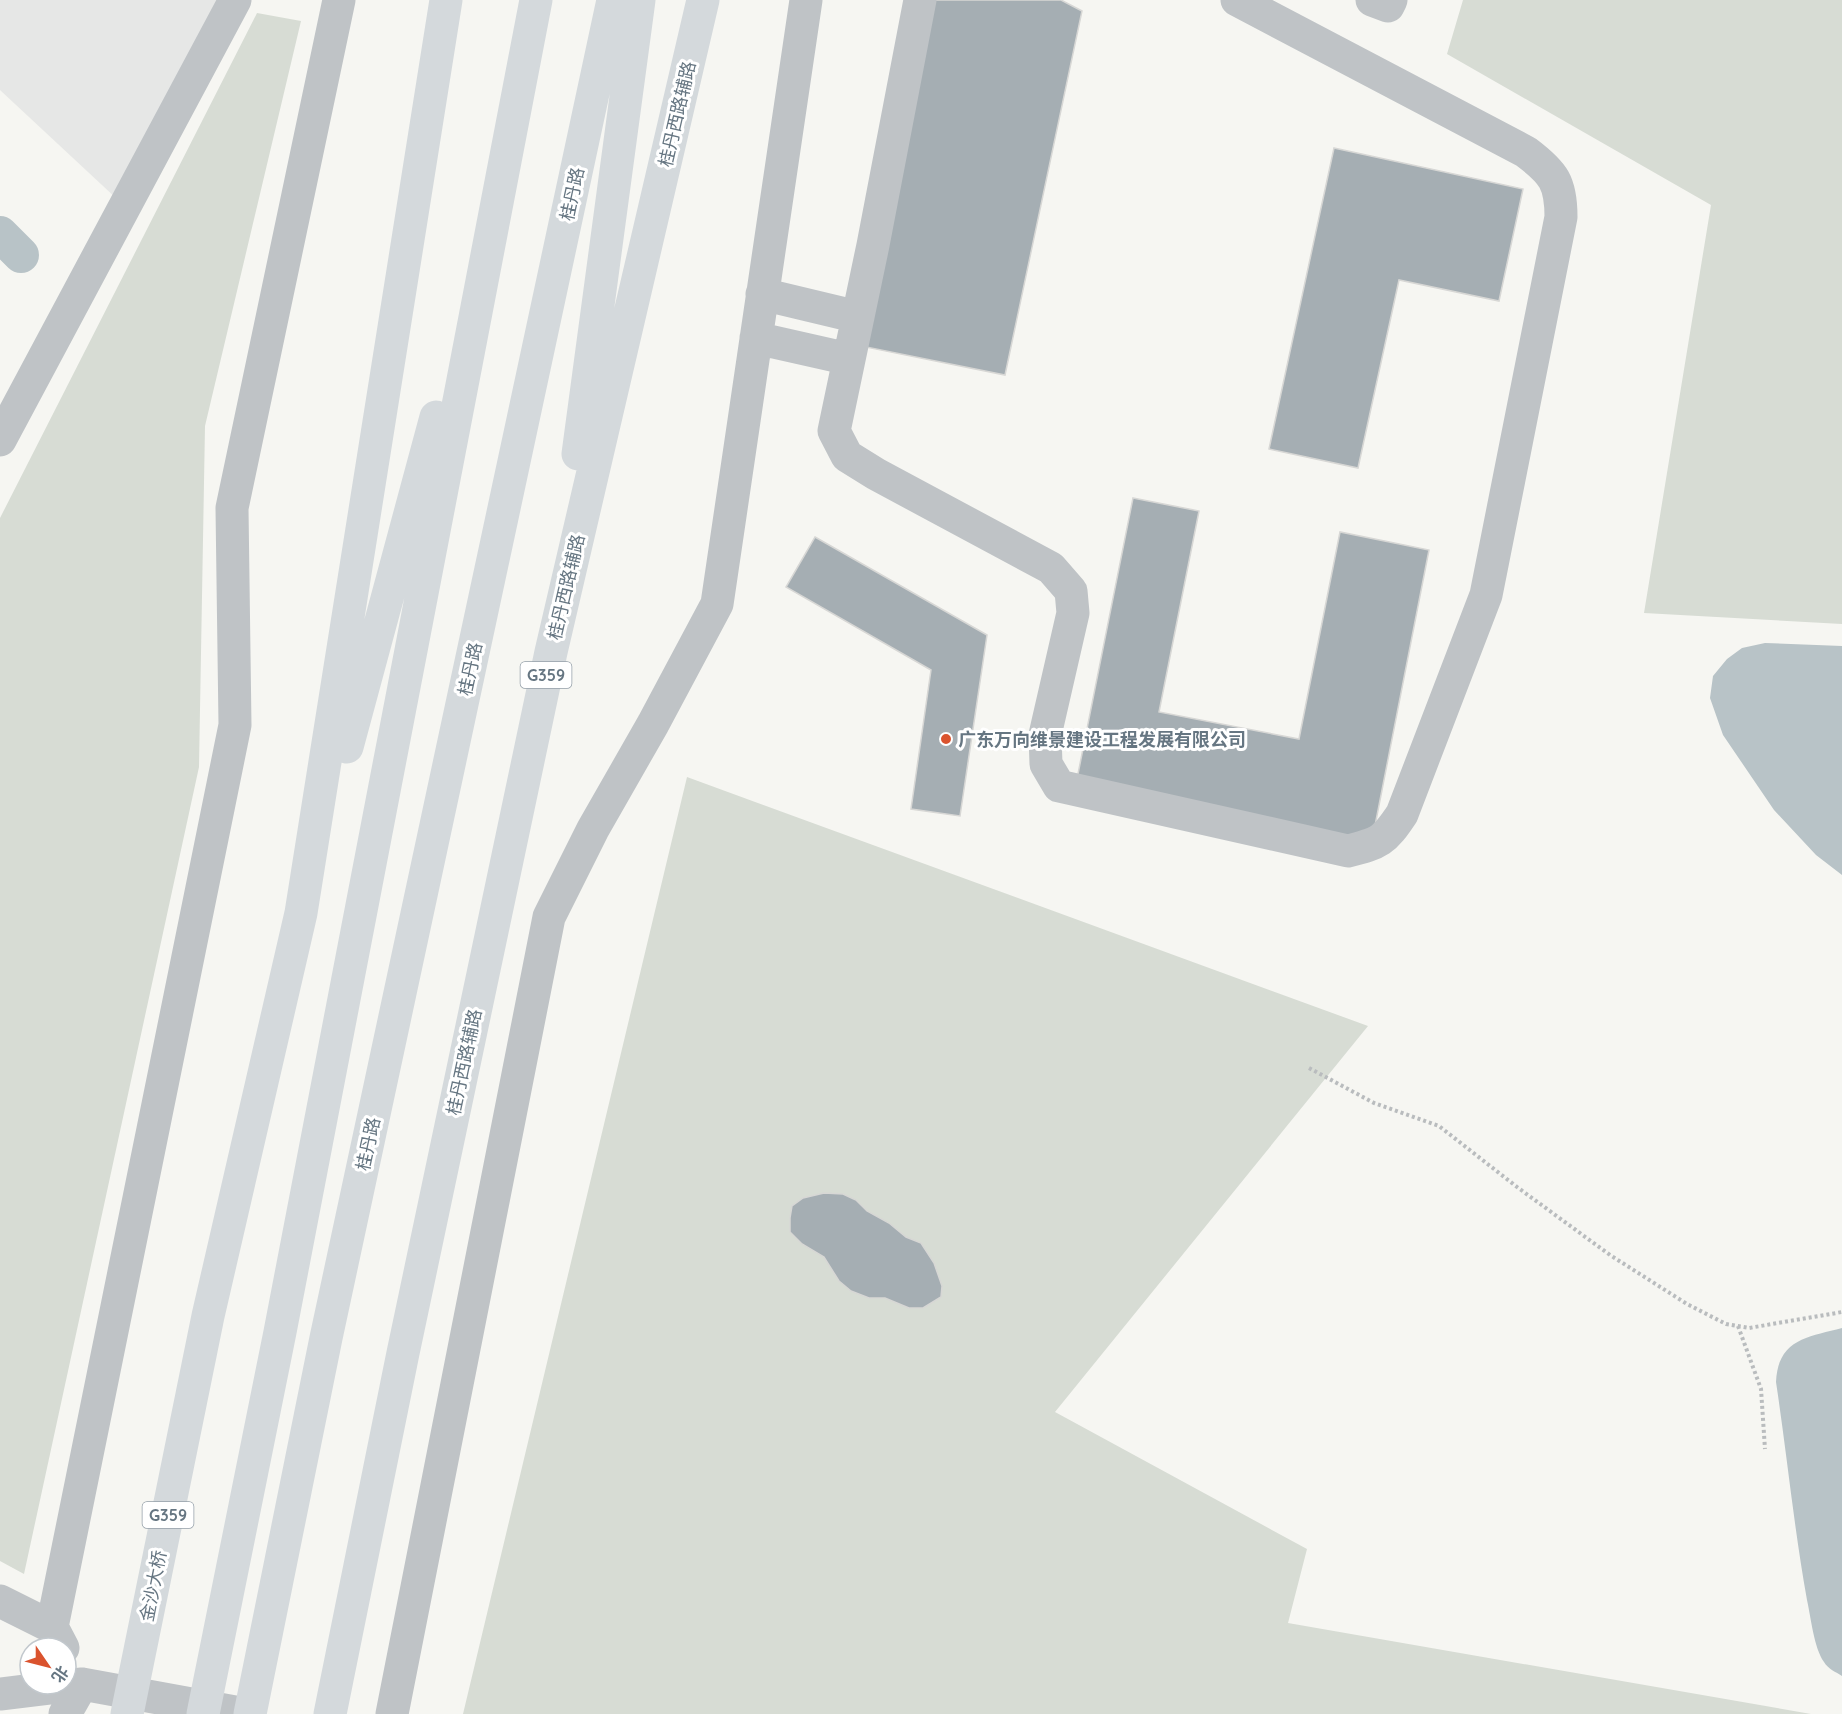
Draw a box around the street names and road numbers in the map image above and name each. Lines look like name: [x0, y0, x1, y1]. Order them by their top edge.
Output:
street label: 桂丹西路辅路: [654, 59, 700, 169]
street label: 桂丹路: [555, 165, 589, 223]
street label: 桂丹西路辅路: [543, 532, 589, 642]
street label: 桂丹路: [453, 640, 487, 698]
road number: G359: [520, 662, 572, 688]
street label: 桂丹西路辅路: [442, 1007, 486, 1117]
street label: 桂丹路: [351, 1115, 385, 1173]
road number: G359: [142, 1502, 194, 1528]
street label: 金沙大桥: [135, 1548, 171, 1624]

